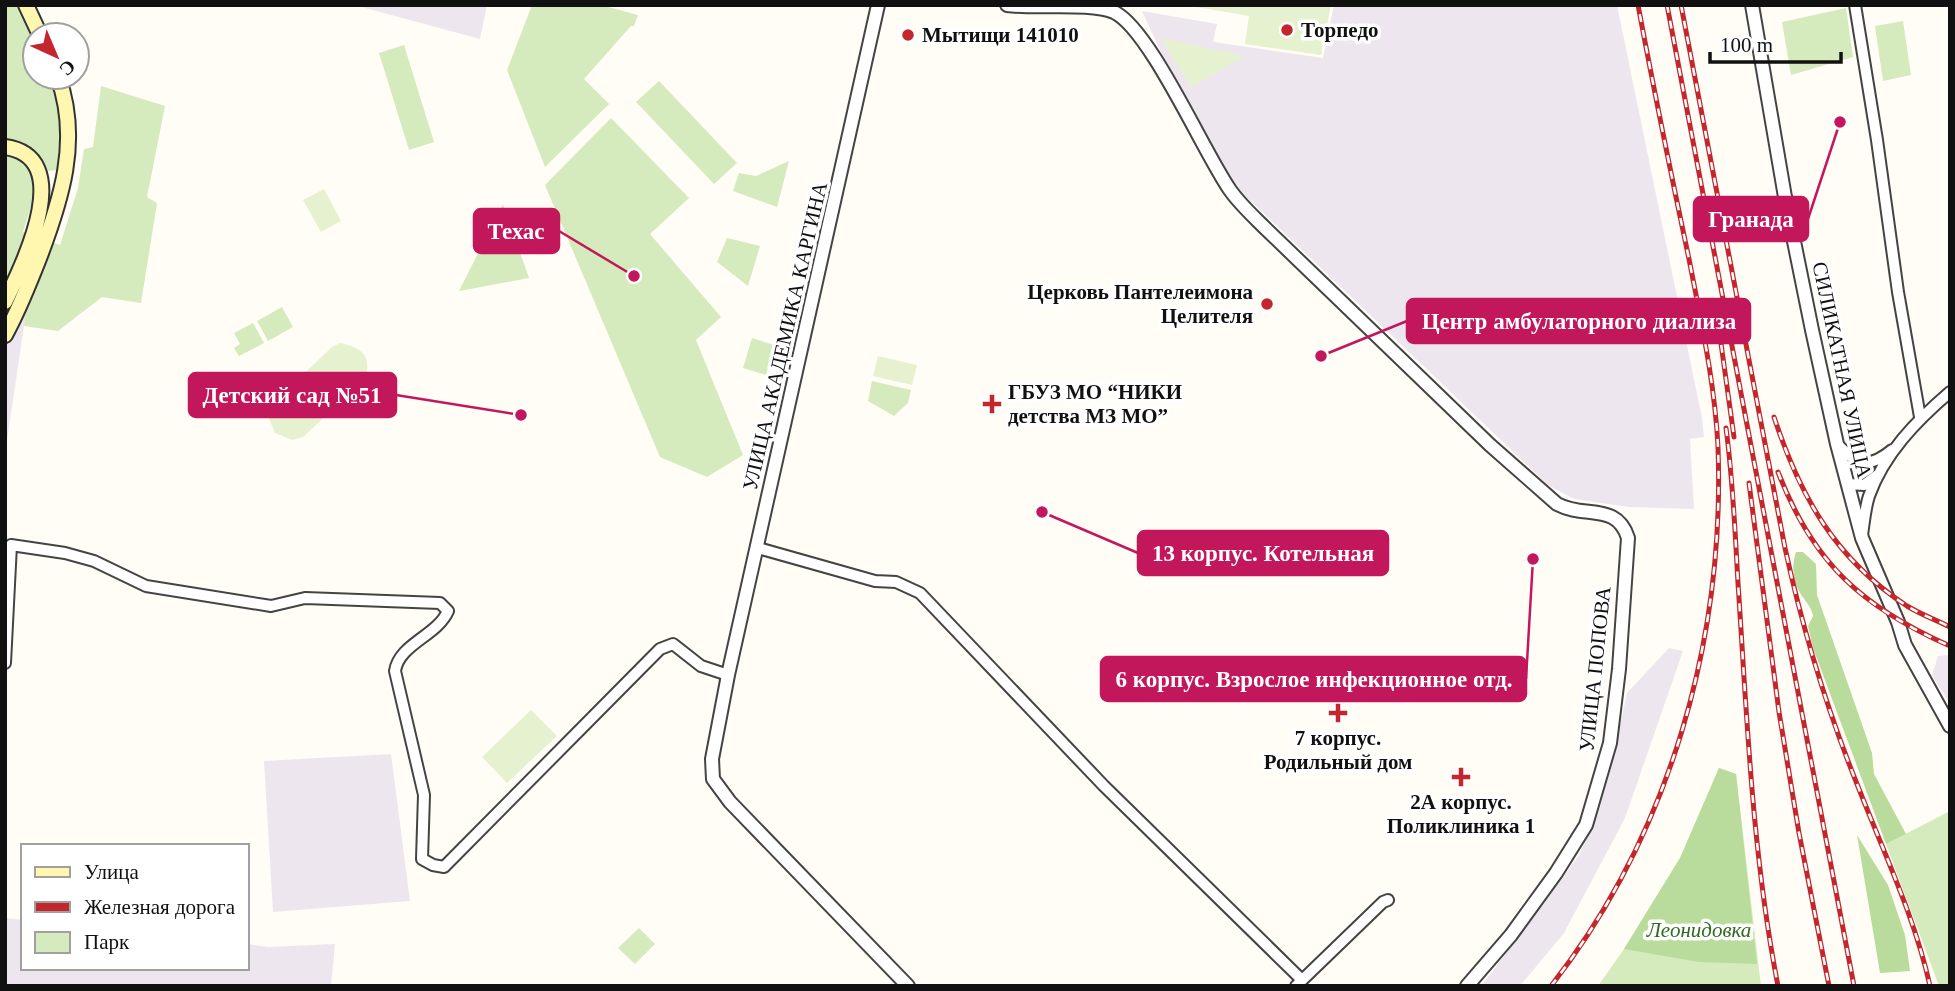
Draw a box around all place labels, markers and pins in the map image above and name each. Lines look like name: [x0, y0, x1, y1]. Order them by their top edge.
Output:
place label: Торпедо: [1301, 18, 1379, 42]
marker: Торпедо: [1279, 22, 1295, 38]
place label: Мытищи 141010: [922, 23, 1079, 47]
marker: Мытищи 141010: [900, 27, 916, 43]
callout: Гранада: [1694, 197, 1808, 241]
callout: Техас: [474, 209, 559, 253]
place label: Церковь Пантелеимона Целителя: [1027, 280, 1253, 328]
marker: Церковь Пантелеимона Целителя: [1259, 296, 1275, 312]
callout: Центр амбулаторного диализа: [1407, 299, 1750, 343]
callout: Детский сад №51: [189, 373, 396, 417]
place label: ГБУЗ МО “НИКИ детства МЗ МО”: [1008, 380, 1182, 428]
marker: ГБУЗ МО “НИКИ детства МЗ МО”: [982, 394, 1002, 414]
callout: 13 корпус. Котельная: [1138, 531, 1388, 575]
callout: 6 корпус. Взрослое инфекционное отд.: [1101, 657, 1526, 701]
marker: 7 корпус. Родильный дом: [1328, 703, 1348, 723]
place label: 7 корпус. Родильный дом: [1264, 726, 1412, 774]
marker: 2А корпус. Поликлиника 1: [1451, 767, 1471, 787]
place label: 2А корпус. Поликлиника 1: [1387, 790, 1535, 838]

